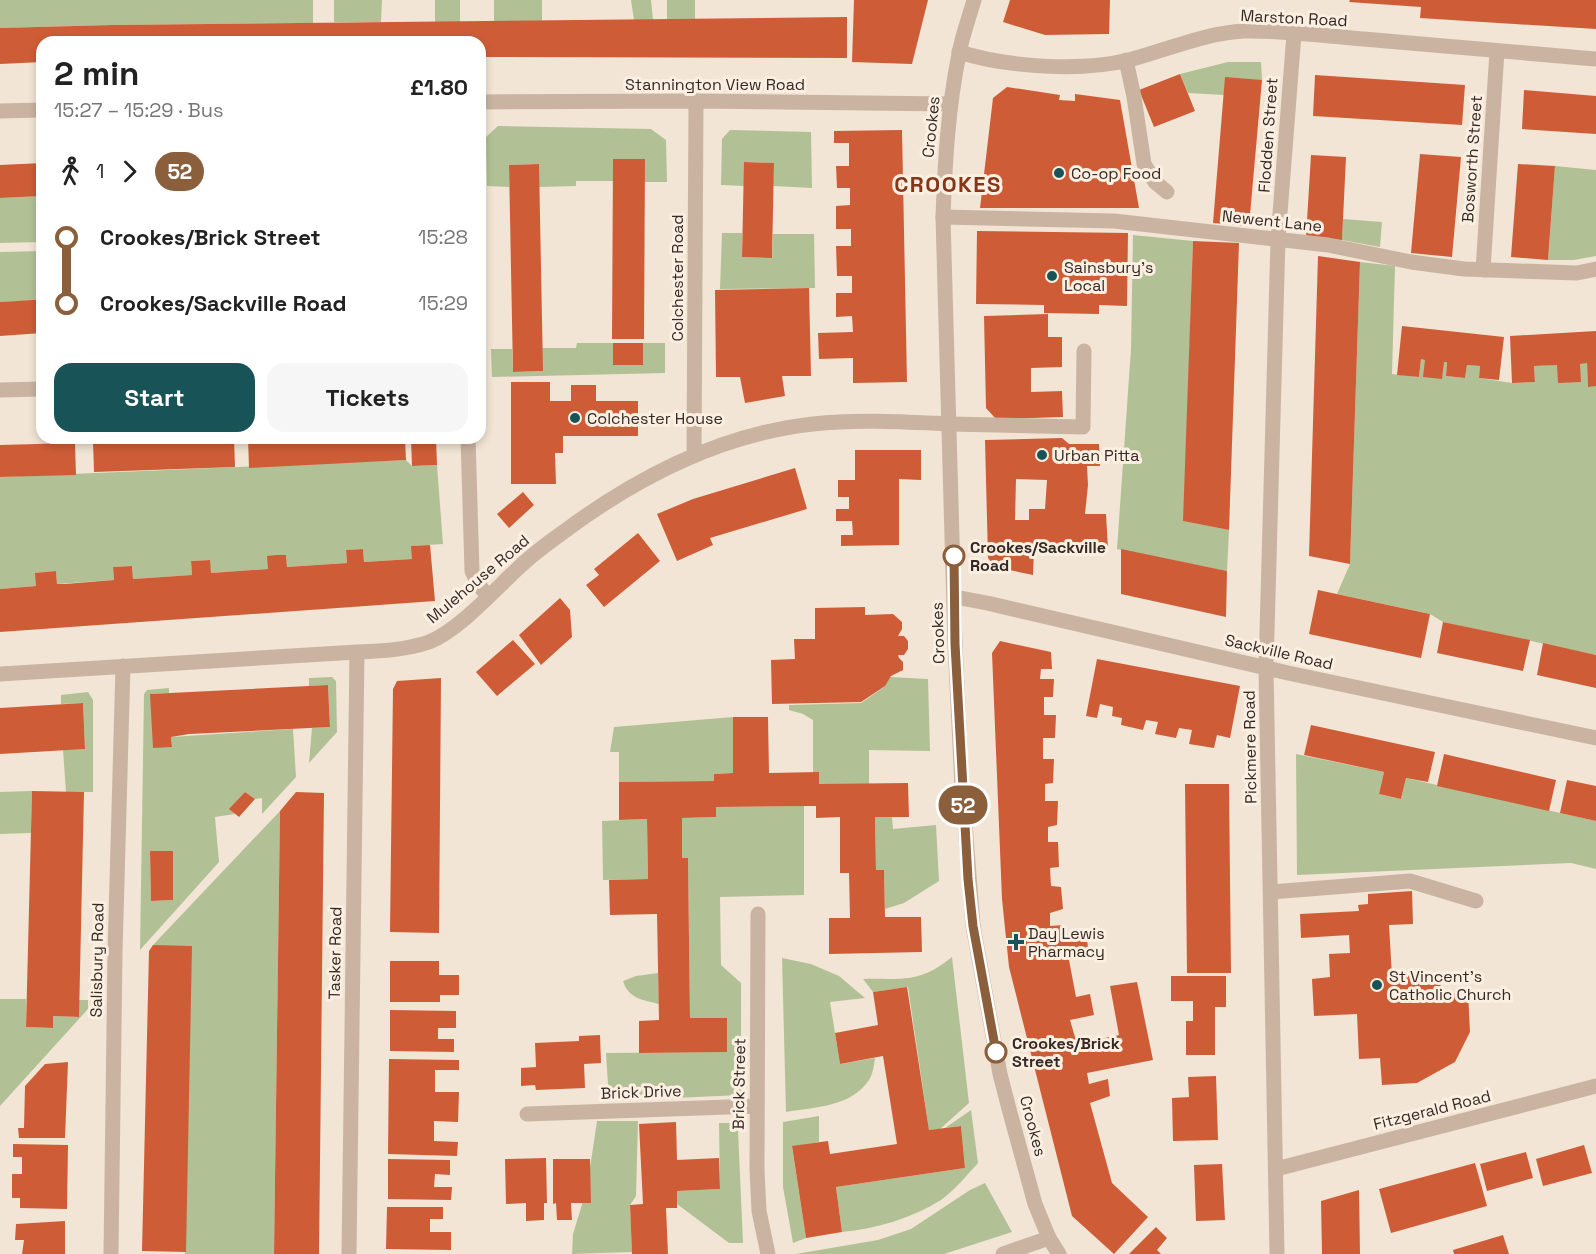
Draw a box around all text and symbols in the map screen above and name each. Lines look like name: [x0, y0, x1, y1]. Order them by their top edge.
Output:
street label: Marston Road: [1240, 5, 1348, 31]
text: 2 min: [54, 53, 139, 95]
text: £1.80: [410, 73, 468, 101]
street label: Stannington View Road: [625, 74, 805, 95]
street label: Flodden Street: [1254, 77, 1282, 193]
street label: Crookes: [917, 95, 945, 159]
street label: Bosworth Street: [1457, 95, 1487, 223]
text: 15:27 – 15:29 · Bus: [54, 97, 224, 123]
icon: walk: [54, 155, 87, 188]
icon: forward: [113, 155, 146, 188]
text: 1: [96, 158, 104, 184]
text: 52: [167, 158, 192, 185]
place label: Co-op Food: [1071, 163, 1161, 184]
marker: Co-op Food: [1052, 166, 1066, 180]
district label: CROOKES: [894, 170, 1002, 198]
street label: Newent Lane: [1221, 205, 1323, 237]
street label: Colchester Road: [667, 214, 688, 342]
text: Crookes/Brick Street: [100, 223, 321, 251]
text: 15:28: [418, 224, 468, 250]
place label: Sainsbury's Local: [1064, 257, 1153, 296]
marker: Sainsbury's Local: [1045, 269, 1059, 283]
text: Crookes/Sackville Road: [100, 289, 347, 317]
text: 15:29: [418, 290, 468, 316]
button: Start: [54, 363, 255, 432]
button: Tickets: [267, 363, 468, 432]
place label: Colchester House: [587, 408, 723, 429]
marker: Colchester House: [568, 411, 582, 425]
place label: Urban Pitta: [1054, 445, 1139, 466]
marker: Urban Pitta: [1035, 448, 1049, 462]
street label: Mulehouse Road: [422, 530, 534, 628]
place label: Crookes/Sackville Road: [970, 537, 1106, 576]
marker: Crookes/Sackville Road: [943, 545, 965, 567]
street label: Crookes: [926, 602, 950, 664]
street label: Sackville Road: [1223, 629, 1335, 675]
street label: Pickmere Road: [1239, 690, 1261, 804]
line badge: 52: [936, 786, 990, 824]
text: 52: [951, 792, 975, 819]
street label: Salisbury Road: [86, 903, 108, 1017]
street label: Tasker Road: [324, 906, 346, 1000]
place label: Day Lewis Pharmacy: [1028, 923, 1105, 962]
marker: Day Lewis Pharmacy: [1009, 935, 1023, 949]
place label: St Vincent's Catholic Church: [1389, 966, 1511, 1005]
marker: St Vincent's Catholic Church: [1370, 978, 1384, 992]
place label: Crookes/Brick Street: [1012, 1033, 1120, 1072]
street label: Brick Street: [728, 1038, 750, 1130]
marker: Crookes/Brick Street: [985, 1041, 1007, 1063]
street label: Brick Drive: [600, 1080, 682, 1104]
street label: Fitzgerald Road: [1371, 1085, 1493, 1135]
street label: Crookes: [1015, 1093, 1051, 1159]

